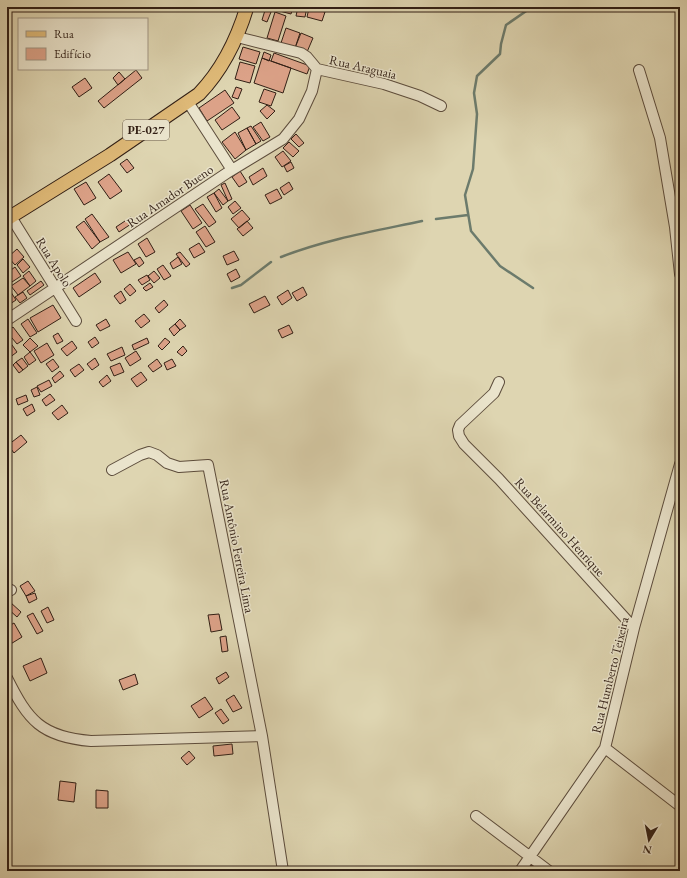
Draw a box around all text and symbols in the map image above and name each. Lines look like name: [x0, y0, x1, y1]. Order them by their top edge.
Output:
legend: [18, 18, 148, 70]
text: Rua: [54, 26, 74, 42]
text: Edifício: [54, 46, 91, 62]
street label: Rua Araguaia: [328, 51, 399, 83]
road number: PE-027: [123, 120, 169, 140]
street label: Rua Amador Bueno: [123, 161, 217, 231]
street label: Rua Apolo: [32, 234, 76, 290]
street label: Rua Belarmino Henrique: [511, 474, 609, 580]
street label: Rua Antônio Ferreira Lima: [216, 478, 258, 615]
street label: Rua Humberto Teixeira: [587, 614, 633, 735]
north arrow: [629, 820, 669, 860]
text: N: [642, 842, 653, 858]

